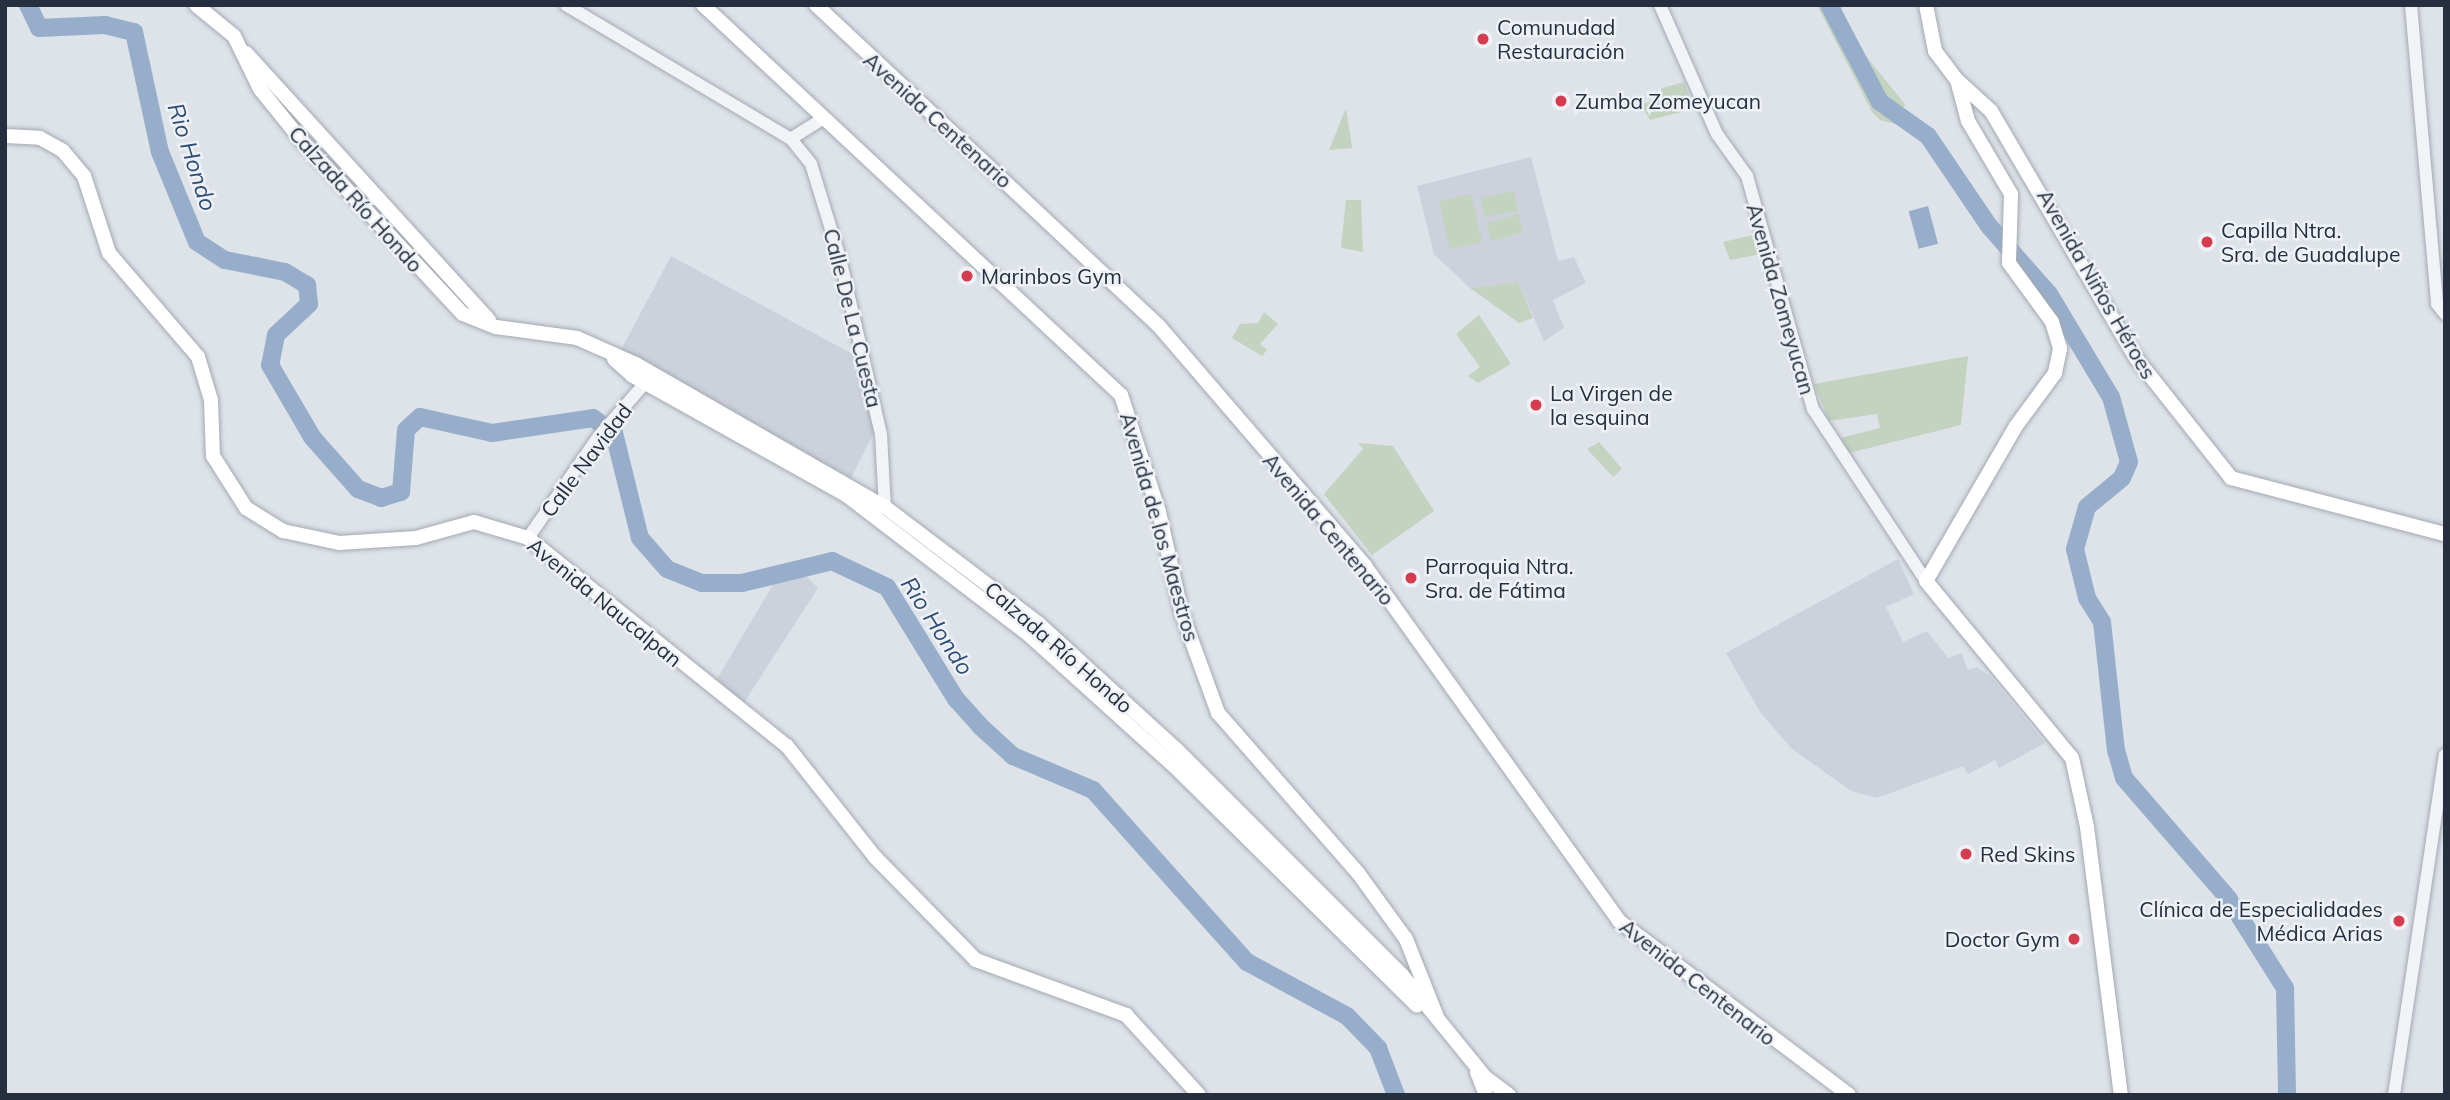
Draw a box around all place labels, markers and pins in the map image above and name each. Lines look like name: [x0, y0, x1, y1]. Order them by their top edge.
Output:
place label: Comunudad Restauración: [1497, 14, 1625, 64]
marker: Comunudad Restauración: [1475, 31, 1491, 47]
place label: Zumba Zomeyucan: [1575, 88, 1761, 114]
marker: Zumba Zomeyucan: [1553, 93, 1569, 109]
place label: Capilla Ntra. Sra. de Guadalupe: [2221, 217, 2400, 267]
marker: Capilla Ntra. Sra. de Guadalupe: [2199, 234, 2215, 250]
place label: Marinbos Gym: [981, 263, 1122, 289]
marker: Marinbos Gym: [959, 268, 975, 284]
place label: La Virgen de la esquina: [1550, 380, 1673, 430]
marker: La Virgen de la esquina: [1528, 397, 1544, 413]
place label: Parroquia Ntra. Sra. de Fátima: [1425, 553, 1574, 603]
marker: Parroquia Ntra. Sra. de Fátima: [1403, 570, 1419, 586]
place label: Red Skins: [1980, 841, 2075, 867]
marker: Red Skins: [1958, 846, 1974, 862]
place label: Clínica de Especialidades Médica Arias: [2139, 896, 2383, 946]
marker: Clínica de Especialidades Médica Arias: [2389, 911, 2409, 931]
place label: Doctor Gym: [1945, 926, 2060, 952]
marker: Doctor Gym: [2066, 931, 2082, 947]

